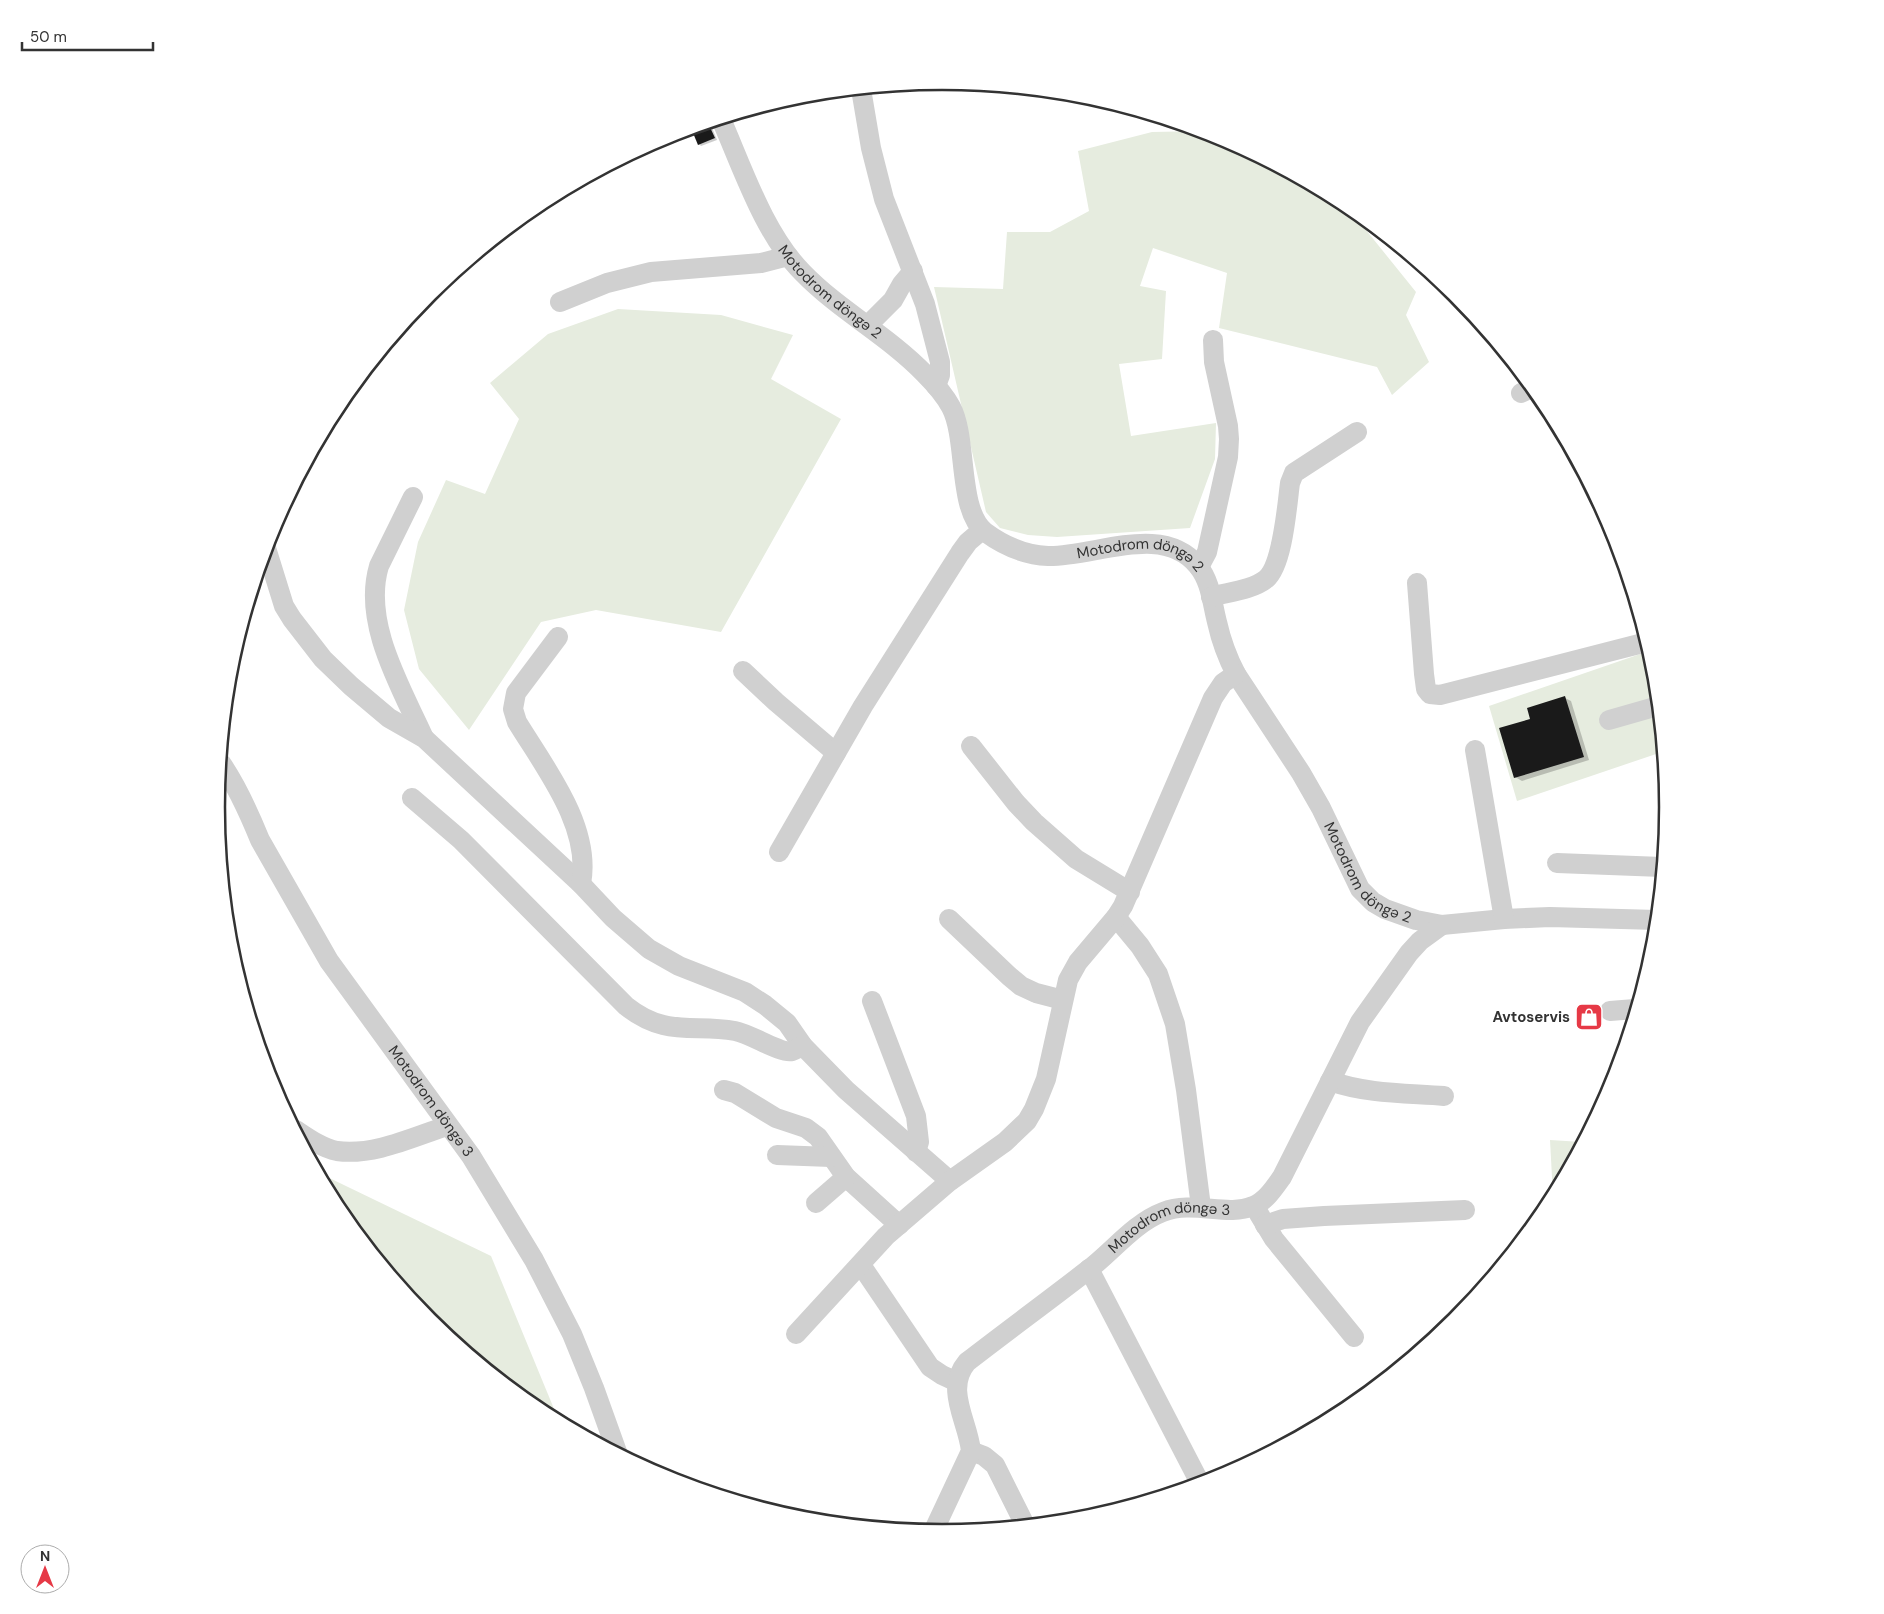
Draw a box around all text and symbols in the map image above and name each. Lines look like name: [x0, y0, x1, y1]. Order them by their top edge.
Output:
scale bar: [22, 20, 154, 52]
text: 50 m: [30, 27, 67, 47]
street label: Motodrom döngə 2: [773, 241, 886, 343]
street label: Motodrom döngə 2: [1075, 534, 1209, 576]
street label: Motodrom döngə 2: [1319, 819, 1414, 928]
shop icon: Avtoservis: [1574, 1002, 1604, 1032]
place label: Avtoservis: [1492, 1007, 1570, 1027]
street label: Motodrom döngə 3: [384, 1041, 478, 1161]
street label: Motodrom döngə 3: [1104, 1197, 1231, 1258]
north arrow: [20, 1544, 70, 1594]
text: N: [40, 1547, 50, 1565]

